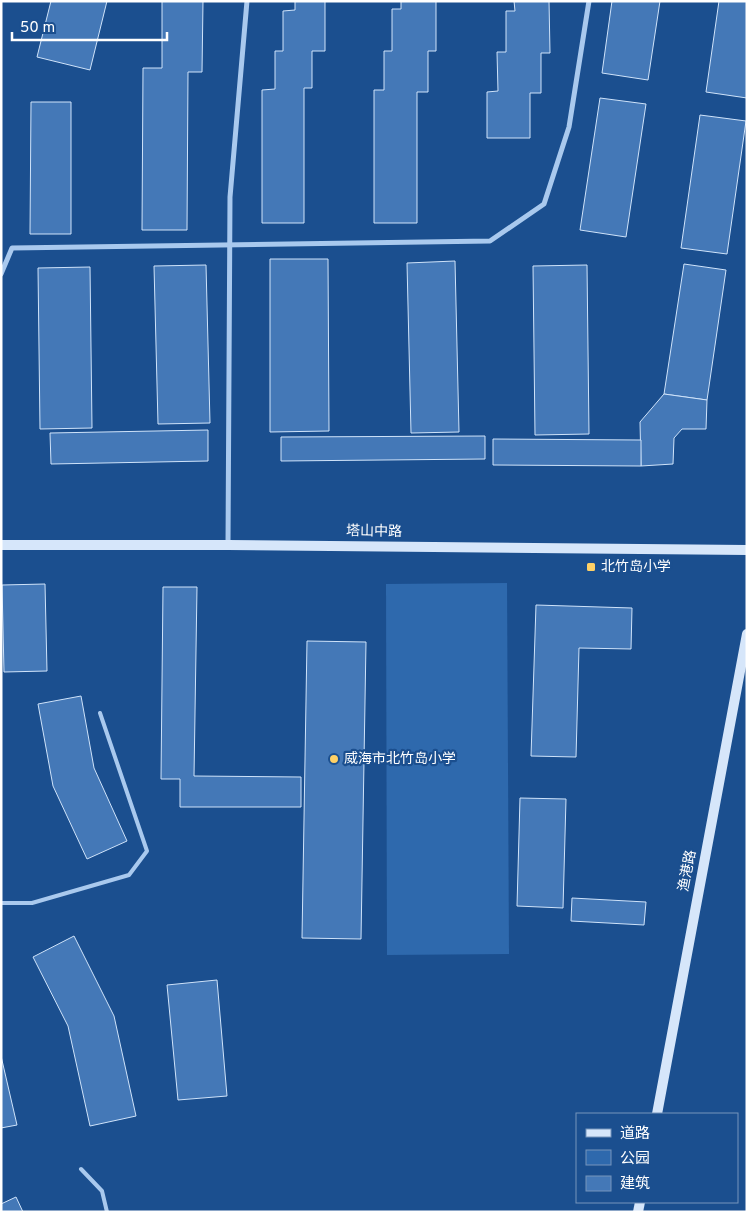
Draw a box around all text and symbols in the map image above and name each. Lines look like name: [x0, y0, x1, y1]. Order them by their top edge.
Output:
scale bar: [12, 10, 168, 42]
text: 50 m: [20, 19, 55, 38]
street label: 塔山中路: [346, 523, 402, 541]
place label: 北竹岛小学: [601, 558, 671, 576]
marker: 北竹岛小学: [585, 561, 597, 573]
place label: 威海市北竹岛小学: [344, 750, 456, 768]
marker: 威海市北竹岛小学: [328, 753, 340, 765]
street label: 渔港路: [676, 849, 700, 893]
legend: [576, 1113, 738, 1203]
text: 道路: [620, 1125, 650, 1144]
text: 公园: [620, 1150, 650, 1169]
text: 建筑: [620, 1175, 650, 1194]

